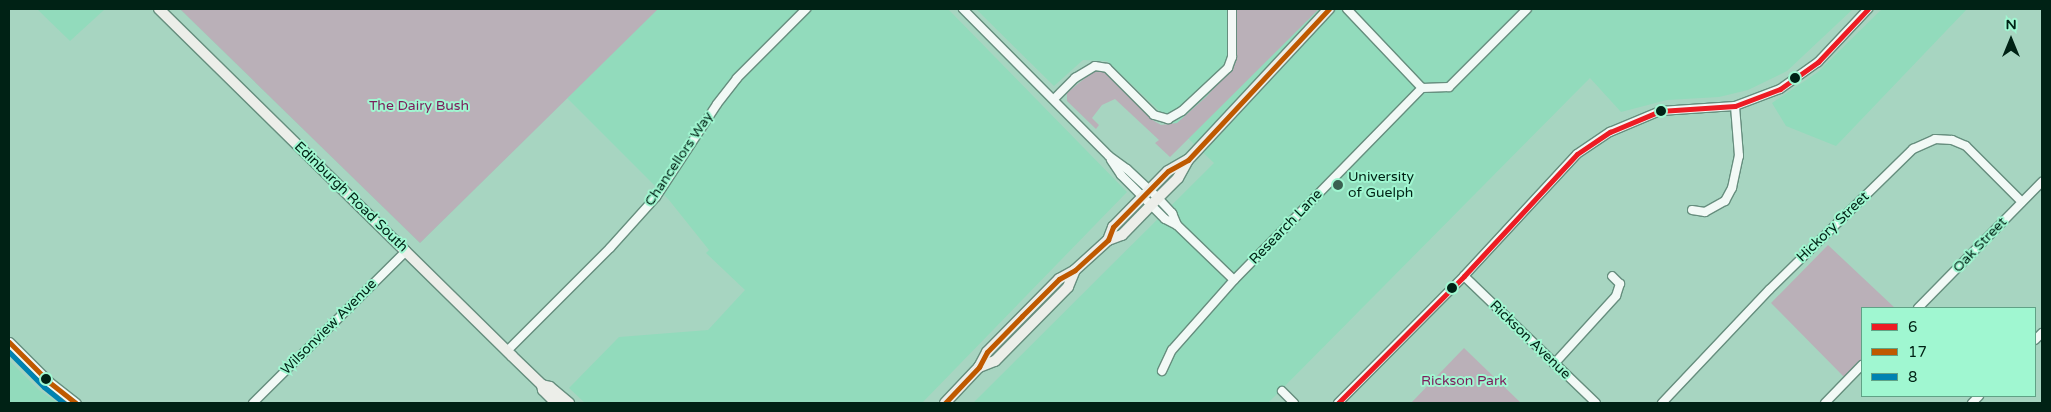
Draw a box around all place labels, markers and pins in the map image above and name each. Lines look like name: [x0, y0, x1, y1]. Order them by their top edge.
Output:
unlabelled marker: [1790, 73, 1800, 83]
unlabelled marker: [1656, 106, 1666, 116]
place label: University of Guelph: [1348, 169, 1414, 202]
marker: University of Guelph: [1332, 179, 1344, 191]
unlabelled marker: [1447, 283, 1457, 293]
unlabelled marker: [41, 374, 51, 384]

